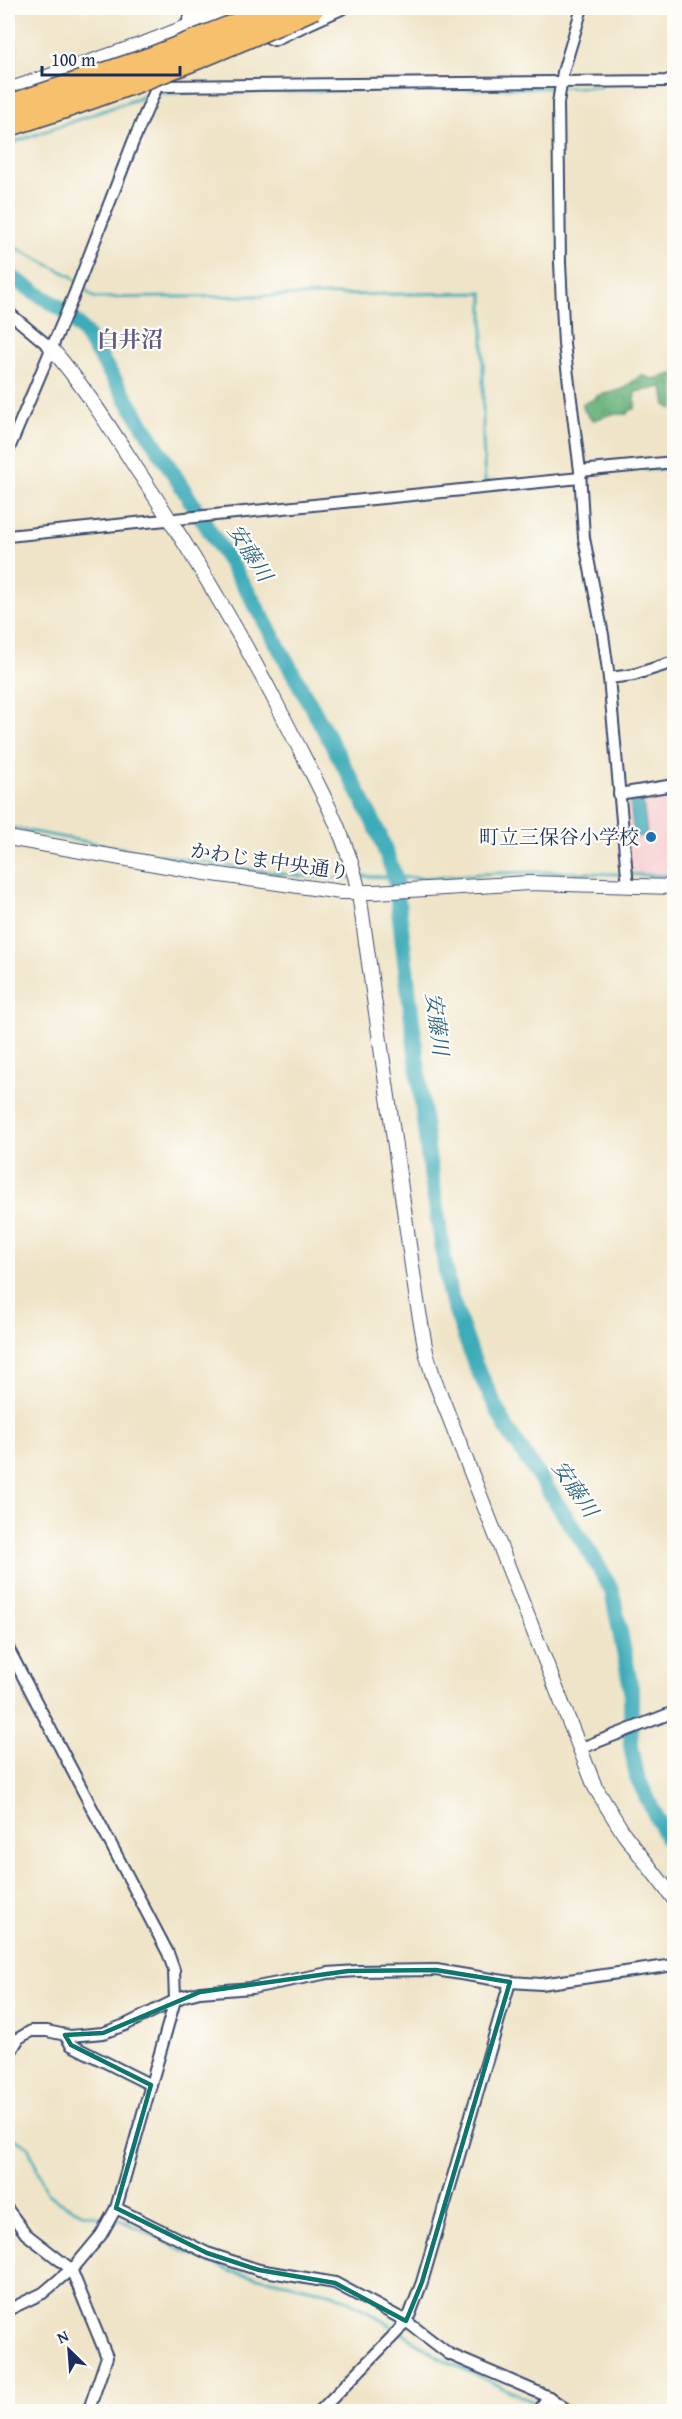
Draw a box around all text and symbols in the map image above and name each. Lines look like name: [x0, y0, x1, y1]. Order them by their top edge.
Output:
scale bar: [42, 39, 180, 77]
text: 100 m: [51, 46, 96, 73]
district label: 白井沼: [97, 323, 163, 355]
water label: 安藤川: [221, 518, 281, 589]
place label: 町立三保谷小学校: [479, 822, 639, 851]
marker: 町立三保谷小学校: [644, 830, 658, 844]
street label: かわじま中央通り: [189, 835, 351, 886]
water label: 安藤川: [418, 991, 457, 1059]
water label: 安藤川: [545, 1454, 607, 1525]
north arrow: [39, 2320, 99, 2380]
text: N: [53, 2323, 73, 2350]

